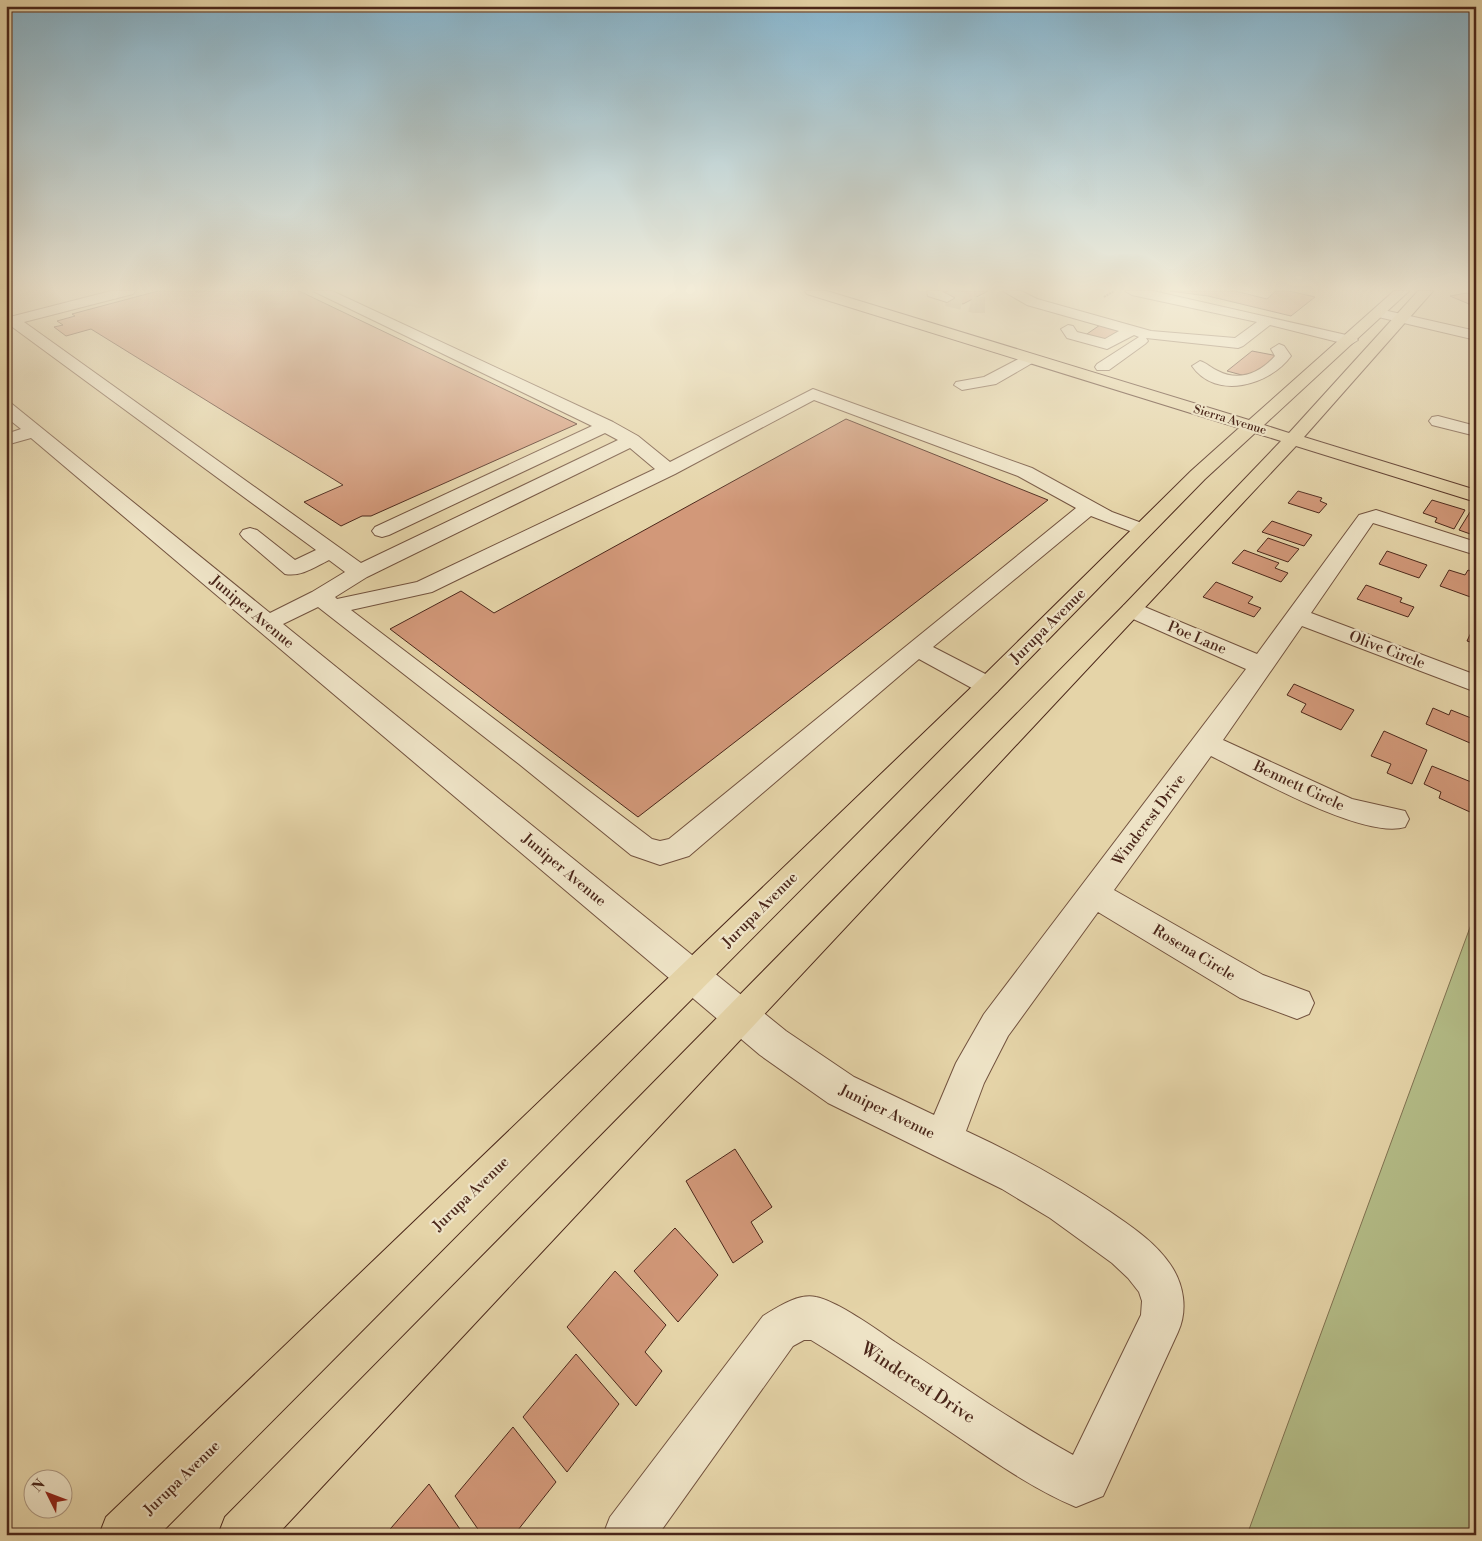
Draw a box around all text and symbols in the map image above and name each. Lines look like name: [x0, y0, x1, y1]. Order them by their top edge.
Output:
street label: Sierra Avenue: [1192, 402, 1268, 438]
street label: Juniper Avenue: [205, 571, 298, 653]
street label: Jurupa Avenue: [1005, 584, 1090, 669]
street label: Poe Lane: [1165, 617, 1229, 659]
street label: Olive Circle: [1346, 627, 1428, 673]
street label: Bennett Circle: [1250, 756, 1348, 815]
street label: Windcrest Drive: [1108, 770, 1190, 871]
street label: Juniper Avenue: [517, 829, 610, 911]
street label: Jurupa Avenue: [717, 868, 802, 953]
street label: Rosena Circle: [1149, 921, 1239, 985]
street label: Juniper Avenue: [835, 1080, 938, 1143]
street label: Jurupa Avenue: [428, 1153, 513, 1236]
street label: Windcrest Drive: [855, 1337, 980, 1429]
street label: Jurupa Avenue: [139, 1437, 224, 1520]
north arrow: [22, 1468, 72, 1518]
text: N: [29, 1476, 49, 1496]

